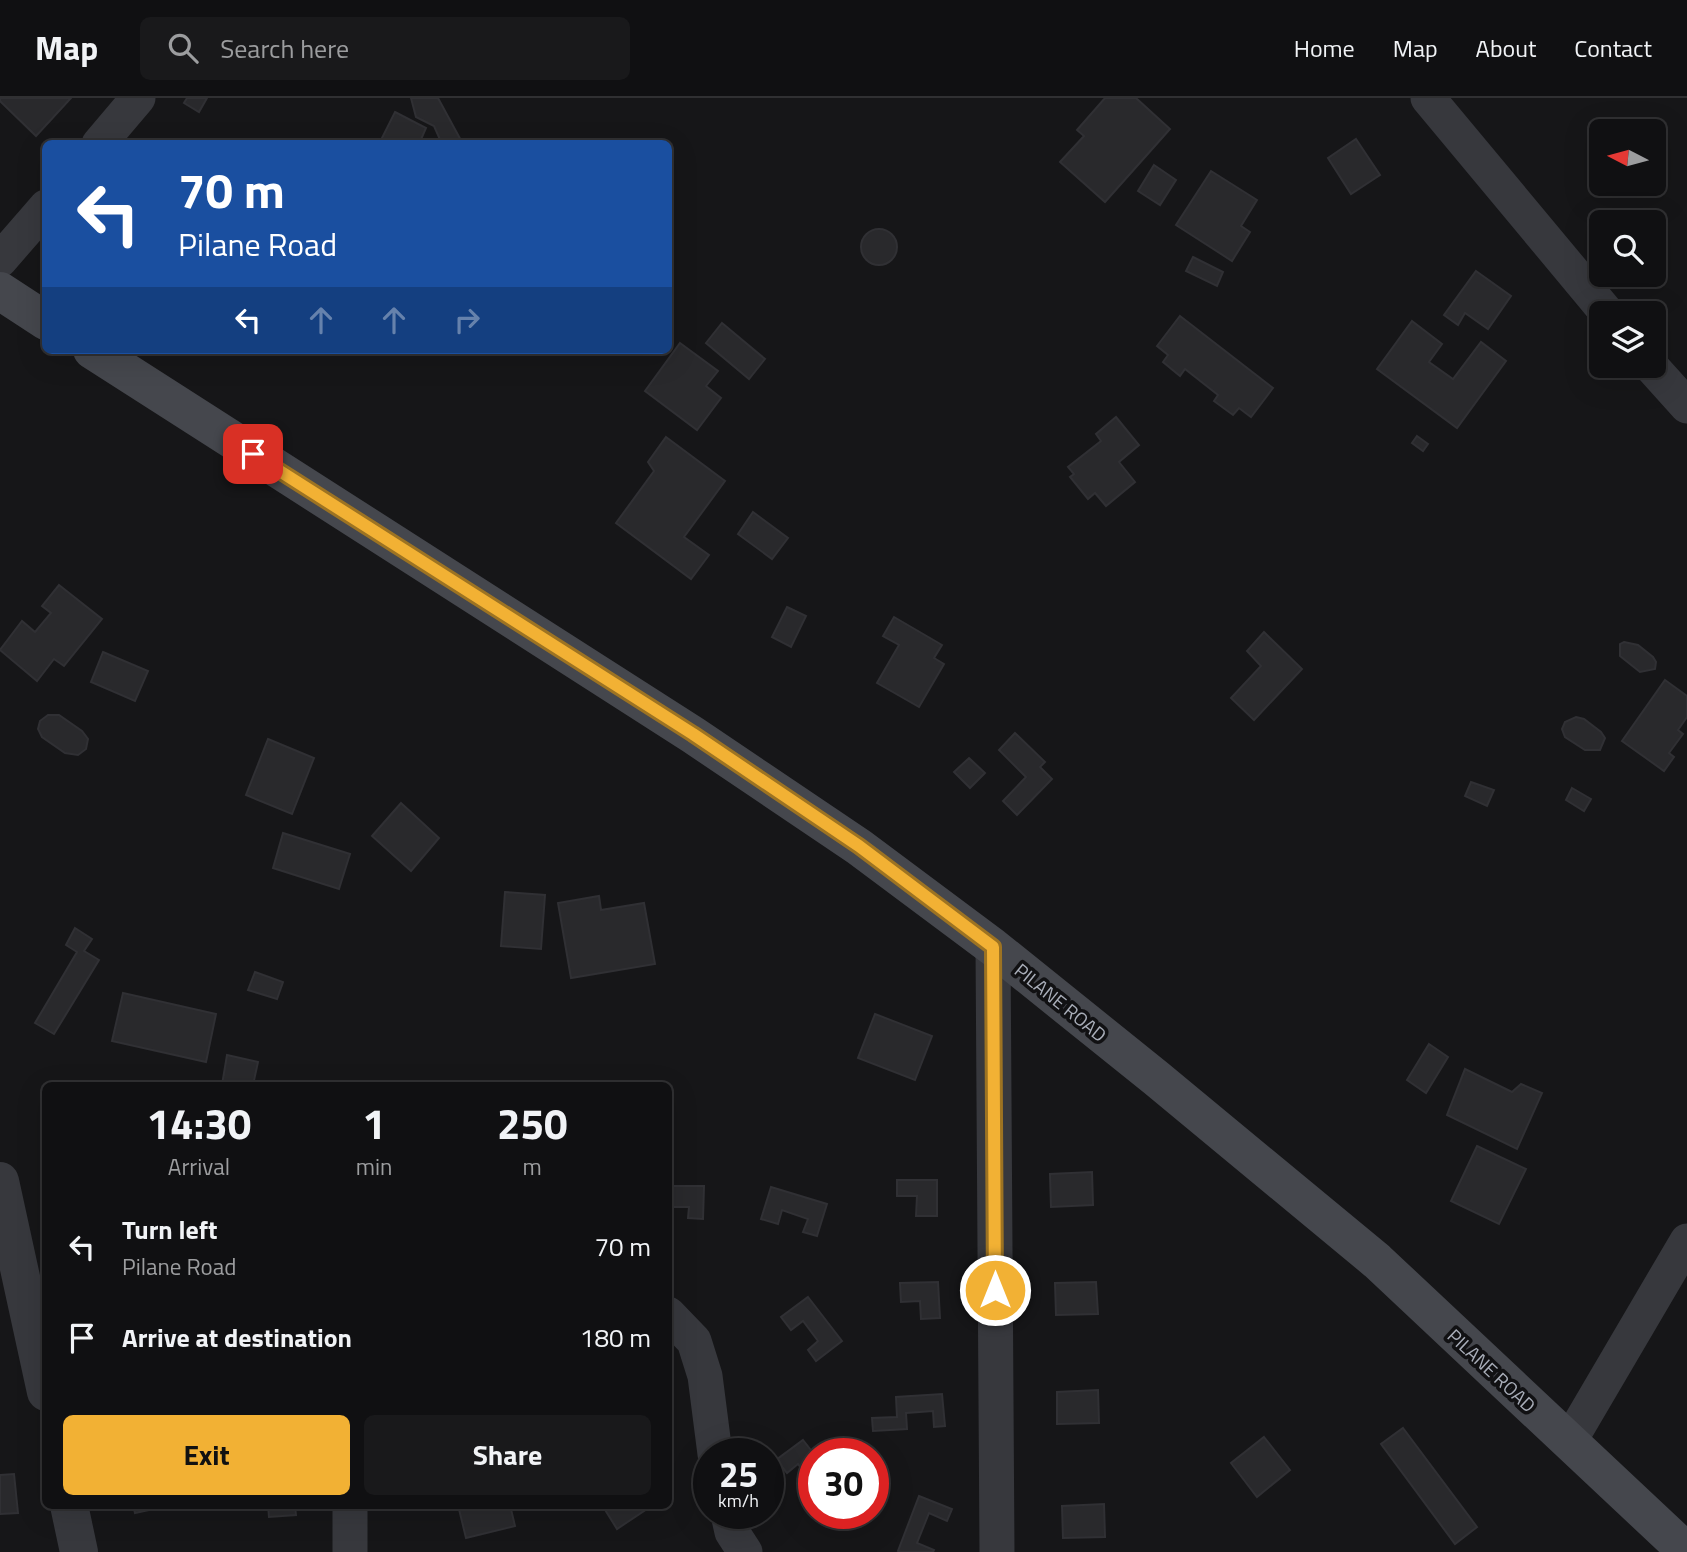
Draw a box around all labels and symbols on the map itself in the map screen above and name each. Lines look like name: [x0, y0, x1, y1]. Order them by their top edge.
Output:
north arrow: [1589, 119, 1666, 196]
pin: [223, 424, 283, 484]
street label: PILANE ROAD: [1009, 956, 1113, 1048]
position arrow: [958, 1253, 1032, 1327]
street label: PILANE ROAD: [1441, 1321, 1543, 1419]
speed limit sign: 30: [798, 1438, 889, 1529]

